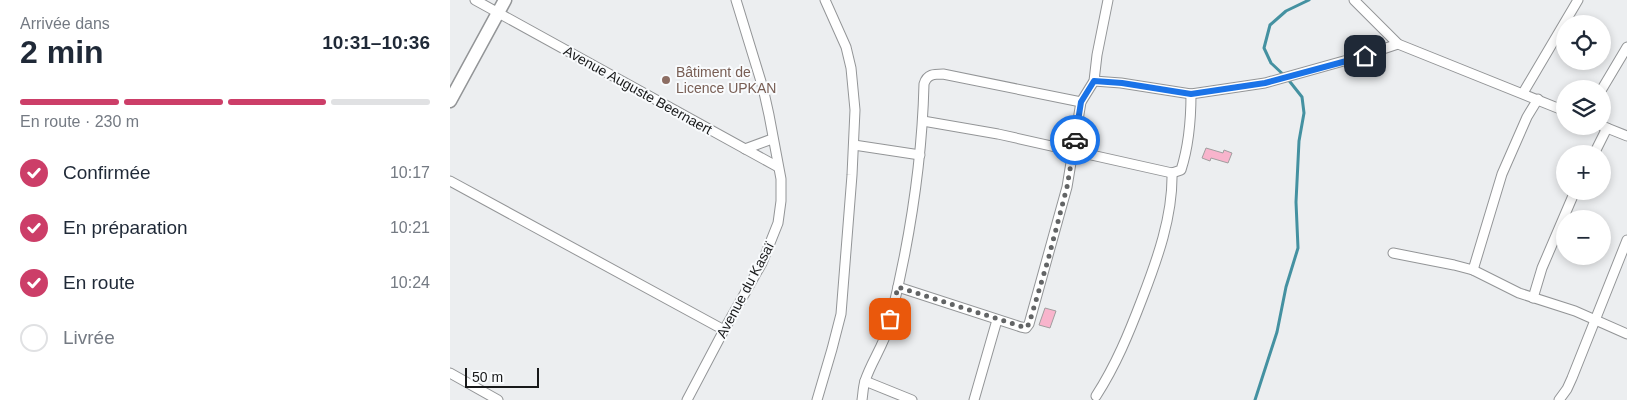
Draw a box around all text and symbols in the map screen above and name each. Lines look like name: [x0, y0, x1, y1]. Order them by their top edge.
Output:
text: Arrivée dans: [20, 15, 110, 32]
map controls: [1556, 15, 1611, 265]
button: locate: [1556, 15, 1611, 70]
text: 10:31–10:36: [322, 32, 430, 53]
text: 2 min: [20, 34, 104, 70]
pin: [1344, 35, 1386, 77]
street label: Avenue Auguste Beernaert: [561, 42, 715, 138]
icon: home: [1351, 42, 1379, 70]
place label: Bâtiment de Licence UPKAN: [676, 64, 776, 96]
marker: Bâtiment de Licence UPKAN: [660, 74, 672, 86]
button: layers: [1556, 80, 1611, 135]
text: En route · 230 m: [20, 113, 139, 130]
courier: [1050, 115, 1100, 165]
icon: car: [1061, 126, 1089, 154]
button: +: [1556, 145, 1611, 200]
icon: check: [20, 159, 48, 187]
text: Confirmée: [63, 162, 151, 183]
text: 10:17: [390, 164, 430, 181]
button: −: [1556, 210, 1611, 265]
icon: check: [20, 214, 48, 242]
text: En préparation: [63, 217, 188, 238]
text: 10:21: [390, 219, 430, 236]
street label: Avenue du Kasaï: [713, 239, 777, 341]
icon: check: [20, 269, 48, 297]
text: En route: [63, 272, 135, 293]
text: 10:24: [390, 274, 430, 291]
pin: [869, 298, 911, 340]
icon: bag: [876, 305, 904, 333]
text: Livrée: [63, 327, 115, 348]
scale bar: [465, 365, 539, 388]
text: 50 m: [472, 369, 503, 385]

